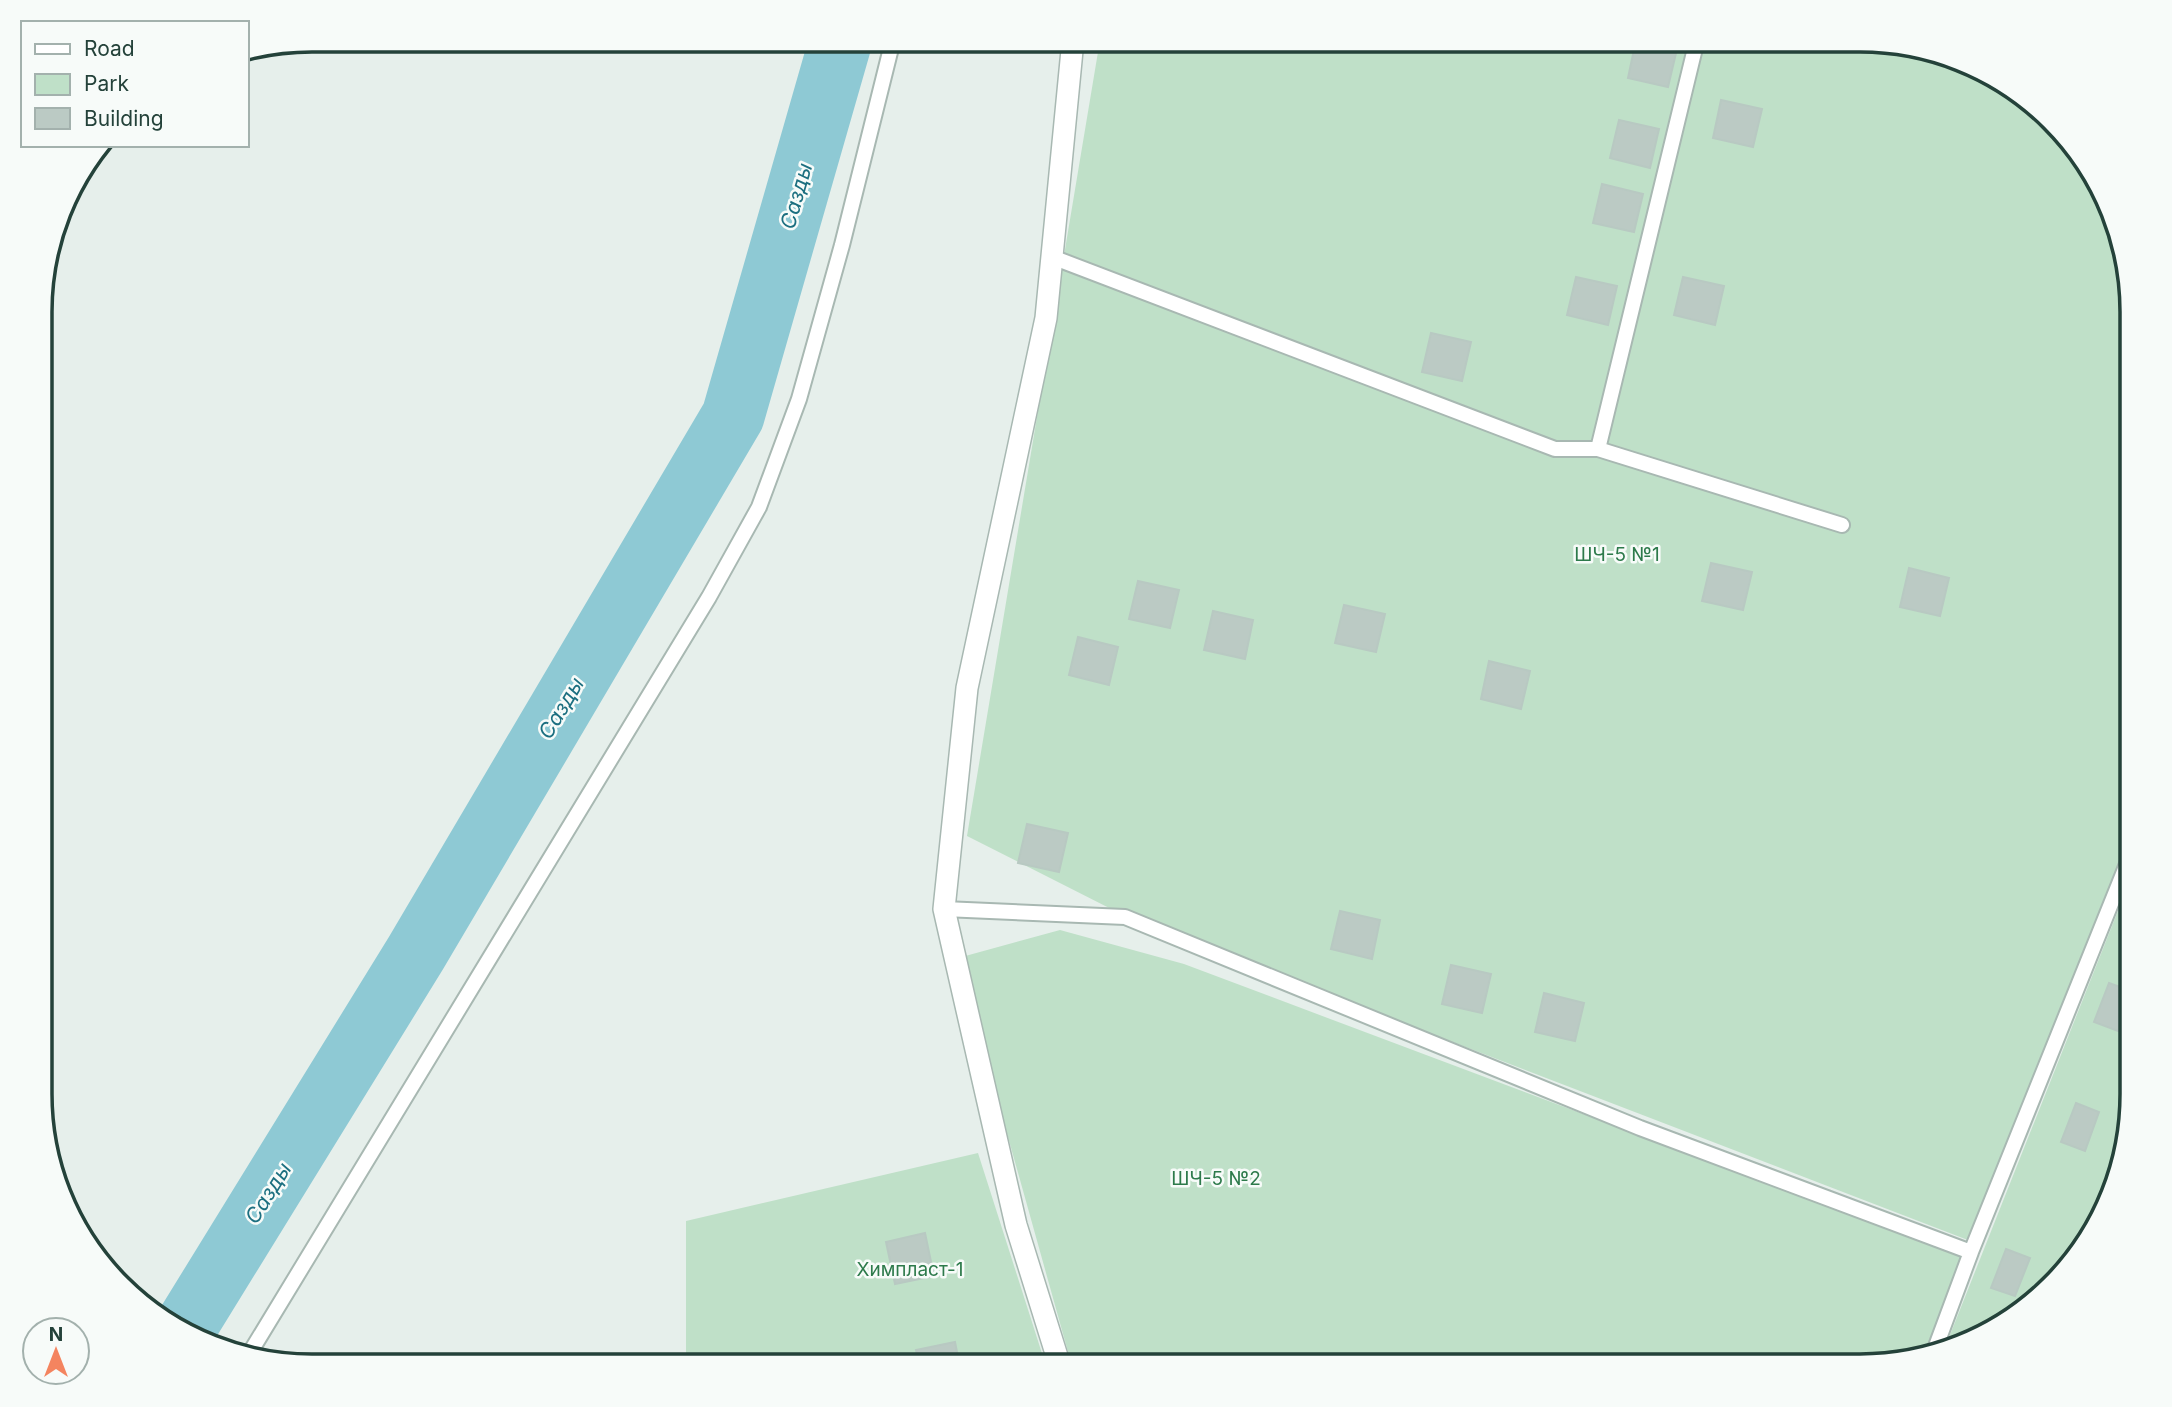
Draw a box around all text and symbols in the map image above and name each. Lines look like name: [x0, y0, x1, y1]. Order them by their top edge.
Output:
legend: [21, 21, 248, 147]
text: Road: [84, 36, 135, 61]
text: Park: [84, 71, 129, 96]
text: Building: [84, 106, 164, 131]
water label: Сазды: [775, 160, 817, 232]
park label: ШЧ-5 №1: [1574, 543, 1660, 566]
water label: Сазды: [533, 673, 589, 743]
water label: Сазды: [240, 1158, 296, 1228]
park label: ШЧ-5 №2: [1171, 1167, 1261, 1190]
park label: Химпласт-1: [856, 1258, 964, 1281]
north arrow: [21, 1316, 91, 1386]
text: N: [49, 1323, 63, 1346]

